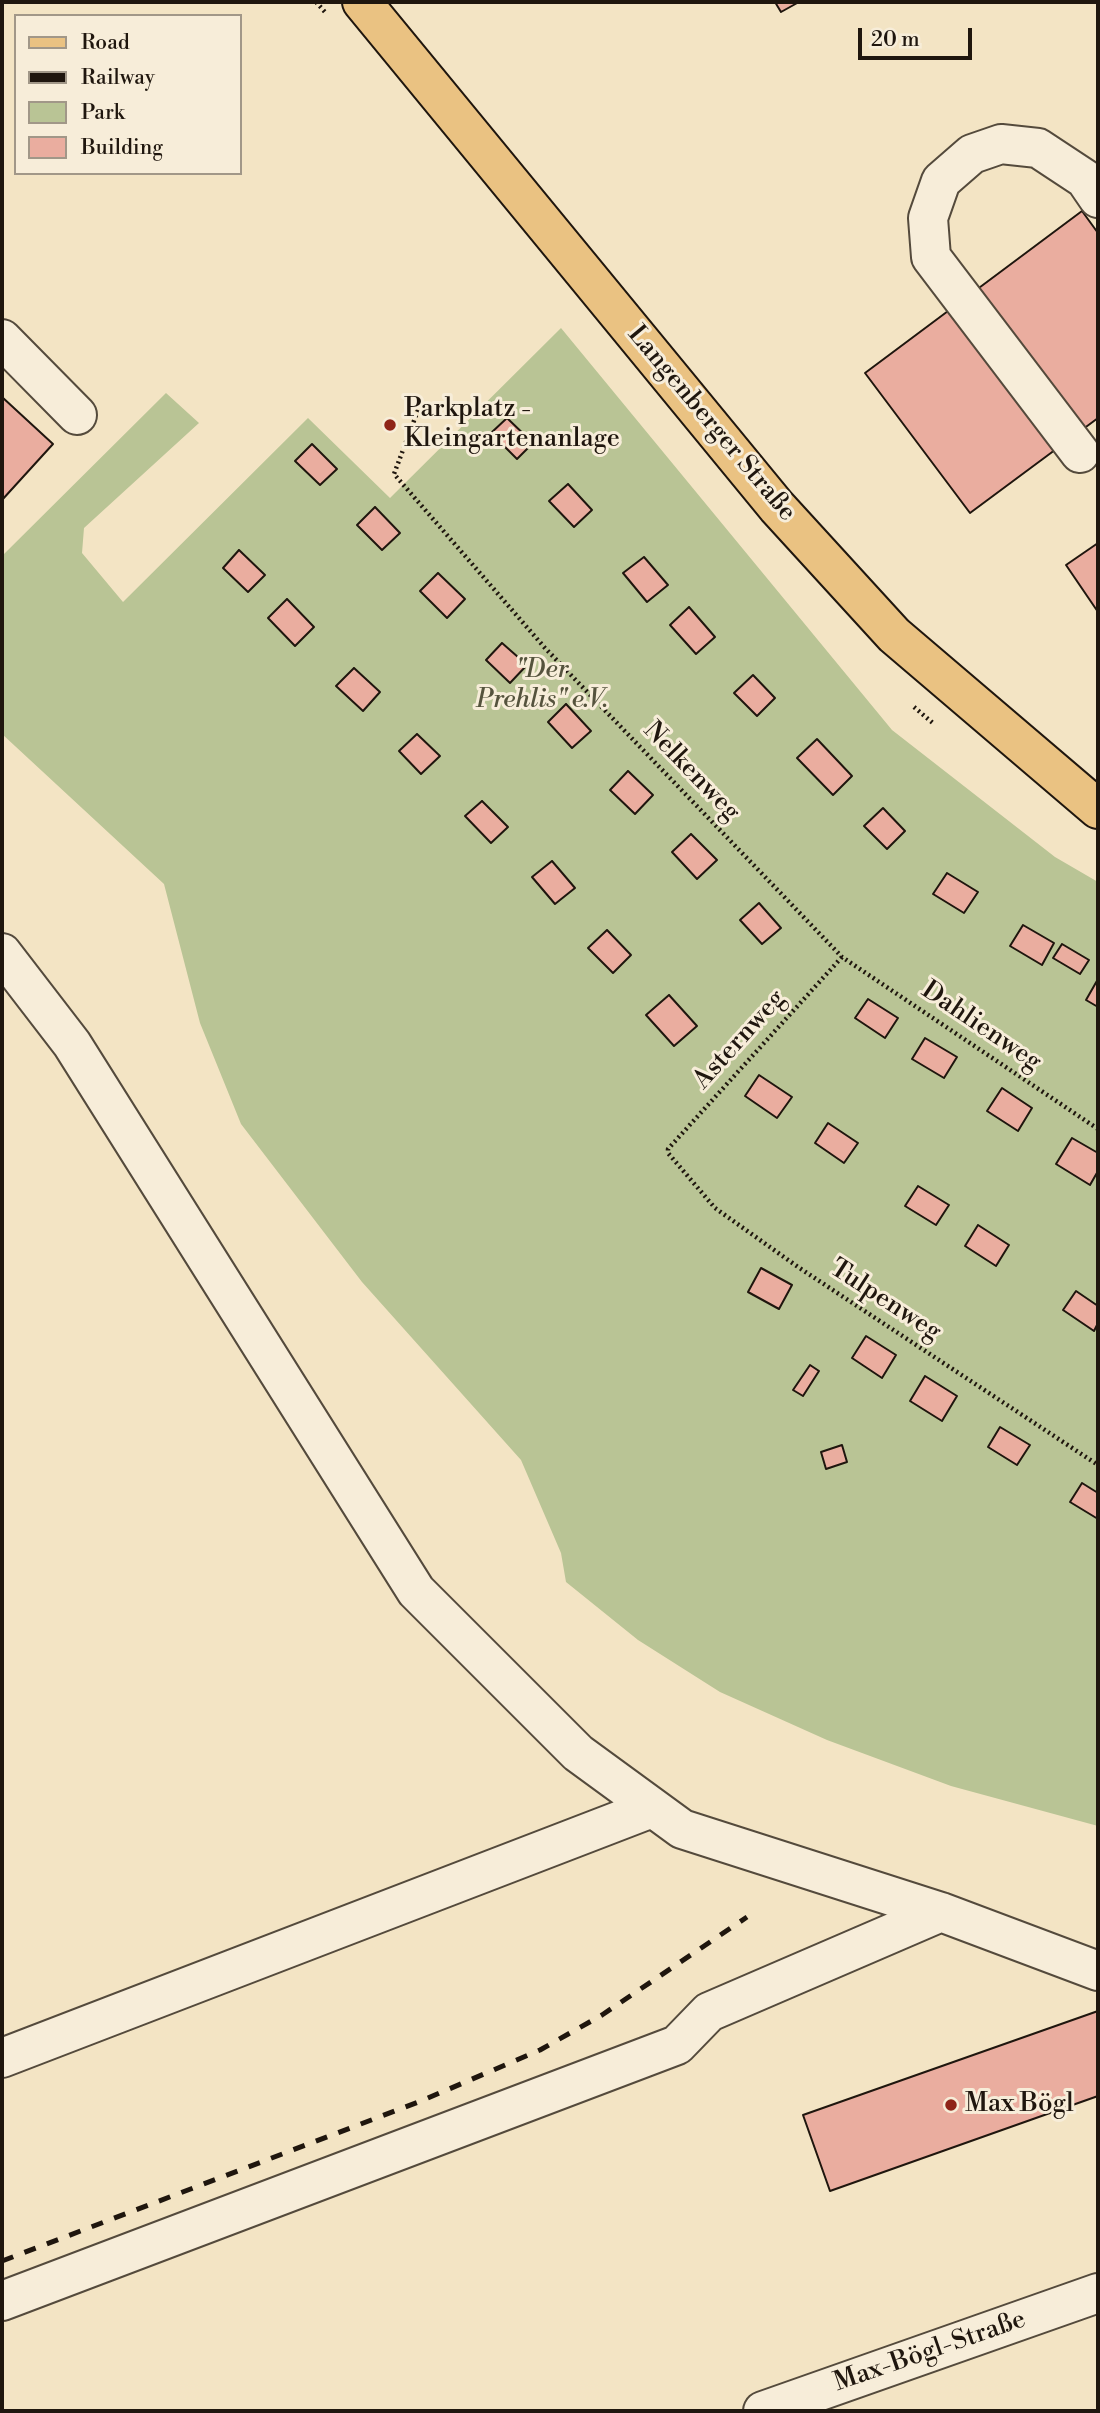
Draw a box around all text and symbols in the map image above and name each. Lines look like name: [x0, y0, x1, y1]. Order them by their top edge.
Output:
legend: [14, 14, 242, 175]
scale bar: [862, 14, 976, 58]
text: 20 m: [871, 27, 920, 53]
text: Road: [81, 30, 130, 56]
text: Railway: [81, 65, 155, 91]
text: Park: [81, 100, 125, 126]
text: Building: [81, 135, 163, 161]
street label: Langenberger Straße: [620, 320, 802, 528]
place label: Parkplatz - Kleingartenanlage: [404, 394, 620, 456]
marker: Parkplatz - Kleingartenanlage: [382, 417, 398, 433]
park label: "Der Prehlis" e.V.: [476, 655, 608, 716]
street label: Nelkenweg: [636, 716, 746, 828]
street label: Dahlienweg: [915, 975, 1047, 1079]
street label: Asternweg: [687, 984, 793, 1096]
street label: Tulpenweg: [823, 1253, 947, 1349]
place label: Max Bögl: [965, 2089, 1074, 2121]
marker: Max Bögl: [943, 2097, 959, 2113]
street label: Max-Bögl-Straße: [830, 2305, 1030, 2399]

